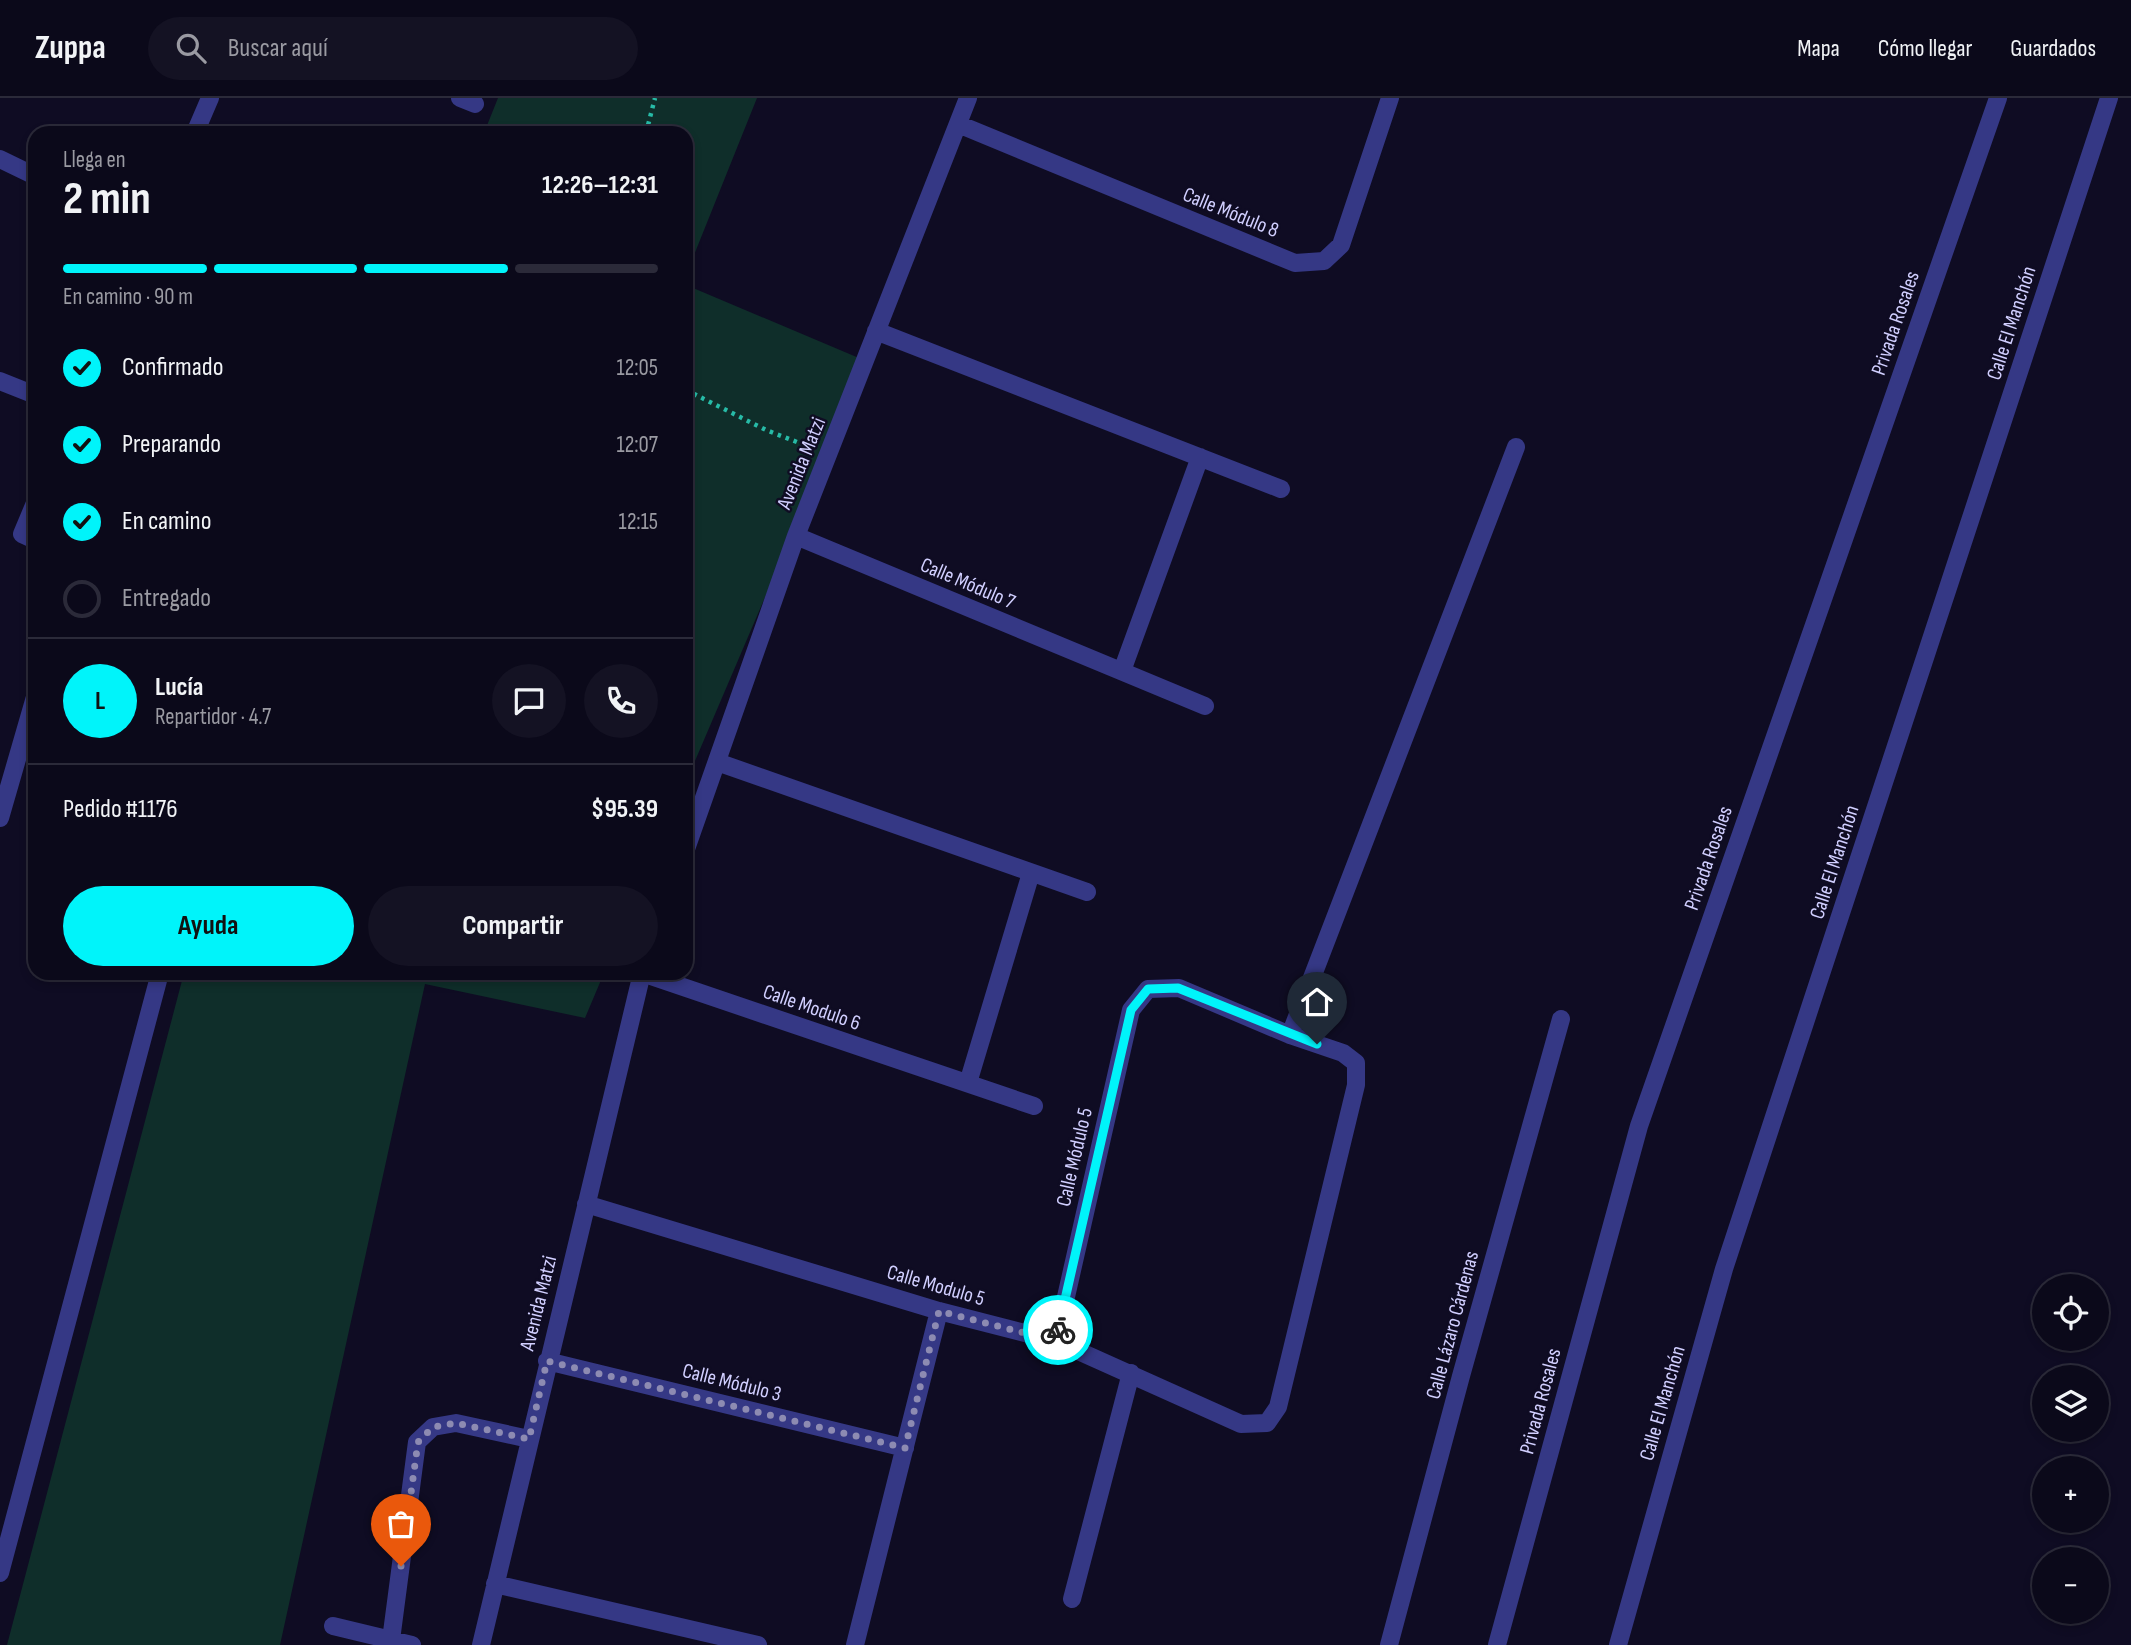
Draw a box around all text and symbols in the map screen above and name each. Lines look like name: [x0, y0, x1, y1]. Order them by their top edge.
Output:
search box: [148, 17, 638, 80]
text: Zuppa: [35, 28, 106, 68]
icon: search: [172, 29, 210, 67]
text: Buscar aquí: [228, 33, 328, 64]
text: Mapa: [1797, 34, 1840, 63]
text: Cómo llegar: [1878, 34, 1972, 63]
text: Guardados: [2010, 34, 2096, 63]
text: Llega en: [63, 146, 126, 174]
text: 12:26–12:31: [542, 170, 658, 201]
text: 2 min: [63, 172, 151, 227]
street label: Calle Módulo 8: [1179, 182, 1282, 243]
street label: Calle El Manchón: [1981, 263, 2042, 383]
street label: Privada Rosales: [1866, 268, 1925, 379]
text: En camino · 90 m: [63, 283, 193, 311]
icon: check: [63, 349, 101, 387]
text: Confirmado: [122, 352, 223, 383]
text: 12:05: [616, 354, 658, 382]
street label: Avenida Matzi: [771, 414, 831, 514]
icon: check: [63, 426, 101, 464]
text: Preparando: [122, 429, 221, 460]
text: 12:07: [616, 431, 658, 459]
icon: check: [63, 503, 101, 541]
text: En camino: [122, 506, 212, 537]
text: 12:15: [619, 508, 658, 536]
street label: Calle Módulo 7: [917, 552, 1020, 615]
text: Entregado: [122, 583, 211, 614]
button: chat: [492, 664, 566, 738]
button: phone: [584, 664, 658, 738]
text: Lucía: [155, 672, 203, 703]
text: L: [95, 686, 105, 717]
text: Repartidor · 4.7: [155, 703, 271, 731]
text: Pedido #1176: [63, 794, 178, 825]
text: $95.39: [591, 794, 658, 825]
street label: Calle El Manchón: [1804, 802, 1865, 922]
street label: Privada Rosales: [1679, 803, 1738, 914]
button: Ayuda: [63, 886, 354, 966]
button: Compartir: [368, 886, 658, 966]
pin: [1287, 972, 1347, 1044]
street label: Calle Modulo 6: [760, 979, 864, 1036]
icon: home: [1298, 983, 1336, 1021]
street label: Calle Módulo 5: [1051, 1105, 1098, 1209]
street label: Calle Lázaro Cárdenas: [1421, 1248, 1484, 1402]
street label: Avenida Matzi: [514, 1253, 562, 1354]
street label: Calle Modulo 5: [884, 1260, 988, 1311]
map controls: [2032, 1274, 2109, 1624]
button: locate: [2032, 1274, 2109, 1351]
courier: [1023, 1295, 1093, 1365]
icon: bike: [1039, 1311, 1077, 1349]
street label: Calle El Manchón: [1634, 1343, 1691, 1463]
street label: Privada Rosales: [1514, 1346, 1567, 1457]
street label: Calle Módulo 3: [680, 1358, 784, 1407]
button: layers: [2032, 1365, 2109, 1442]
button: +: [2032, 1456, 2109, 1533]
pin: [371, 1494, 431, 1566]
icon: bag: [382, 1505, 420, 1543]
button: −: [2032, 1547, 2109, 1624]

